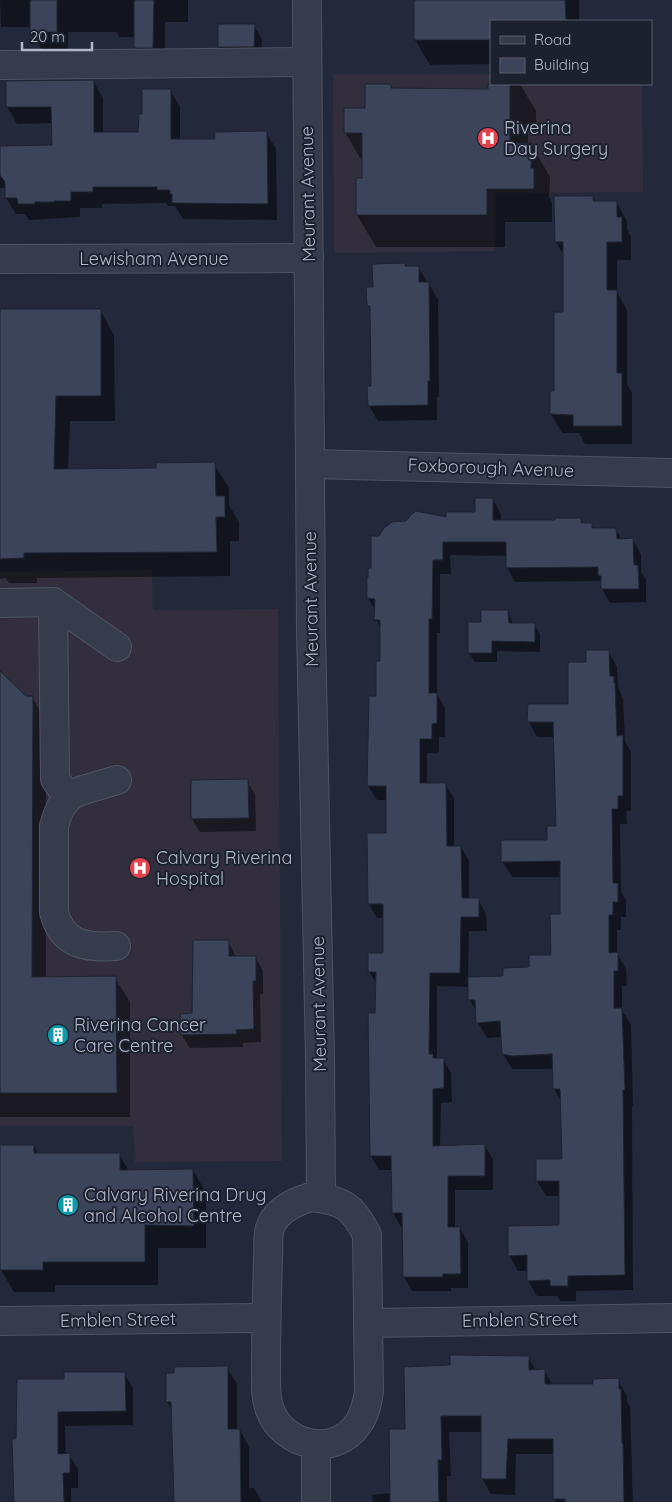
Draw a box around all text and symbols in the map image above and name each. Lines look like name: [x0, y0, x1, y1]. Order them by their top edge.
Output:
scale bar: [22, 20, 92, 52]
legend: [490, 20, 652, 85]
text: 20 m: [30, 27, 65, 46]
text: Road: [534, 30, 571, 49]
text: Building: [534, 55, 589, 74]
place label: Riverina Day Surgery: [504, 116, 608, 160]
street label: Meurant Avenue: [295, 126, 320, 262]
hospital icon: Riverina Day Surgery: [476, 126, 500, 150]
street label: Lewisham Avenue: [79, 247, 229, 270]
street label: Foxborough Avenue: [407, 453, 575, 482]
street label: Meurant Avenue: [298, 531, 323, 667]
place label: Calvary Riverina Hospital: [156, 846, 292, 890]
hospital icon: Calvary Riverina Hospital: [128, 856, 152, 880]
street label: Meurant Avenue: [306, 936, 331, 1072]
place label: Riverina Cancer Care Centre: [74, 1013, 206, 1057]
building icon: Riverina Cancer Care Centre: [46, 1023, 70, 1047]
place label: Calvary Riverina Drug and Alcohol Centre: [84, 1183, 267, 1227]
building icon: Calvary Riverina Drug and Alcohol Centre: [56, 1193, 80, 1217]
street label: Emblen Street: [60, 1307, 176, 1332]
street label: Emblen Street: [462, 1307, 578, 1332]

